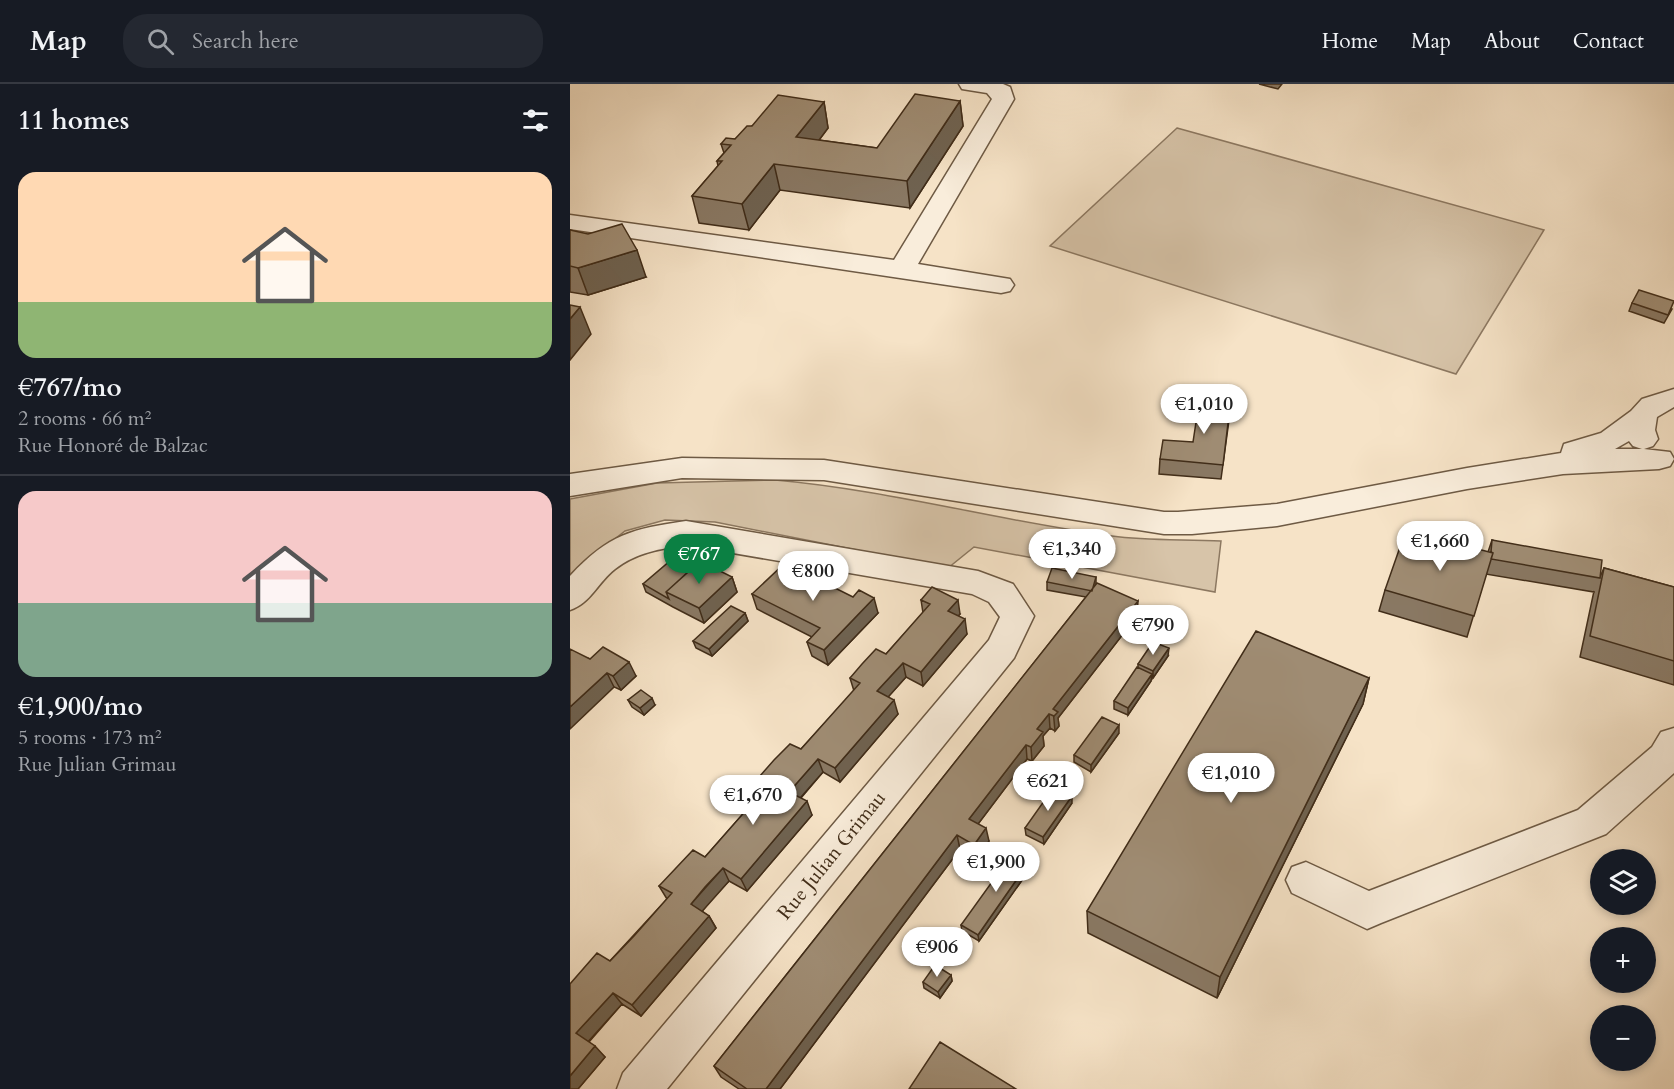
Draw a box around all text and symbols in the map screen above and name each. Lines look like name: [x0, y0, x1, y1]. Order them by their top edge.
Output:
search box: [123, 14, 543, 68]
text: Map: [30, 22, 87, 60]
icon: search: [144, 25, 177, 58]
text: Search here: [192, 26, 299, 56]
text: Home: [1322, 27, 1378, 56]
text: Map: [1411, 27, 1451, 56]
text: About: [1484, 27, 1540, 56]
text: Contact: [1573, 27, 1644, 56]
text: 11 homes: [18, 103, 129, 138]
icon: filters: [519, 104, 552, 137]
icon: home: [231, 211, 339, 319]
text: €767/mo: [18, 370, 122, 405]
pin: €1,010: [1155, 384, 1253, 435]
text: €1,010: [1175, 390, 1233, 417]
text: 2 rooms · 66 m²: [18, 405, 151, 432]
text: Rue Honoré de Balzac: [18, 432, 208, 459]
pin: €1,660: [1391, 521, 1489, 572]
text: €1,660: [1411, 527, 1469, 554]
pin: €1,340: [1023, 529, 1121, 580]
icon: home: [231, 530, 339, 638]
pin: €767: [663, 534, 735, 585]
text: €1,340: [1043, 535, 1101, 562]
text: €767: [678, 540, 720, 567]
pin: €800: [777, 551, 849, 602]
text: €800: [792, 557, 834, 584]
pin: €790: [1117, 605, 1189, 656]
text: €790: [1132, 611, 1174, 638]
text: €1,900/mo: [18, 689, 143, 724]
text: 5 rooms · 173 m²: [18, 724, 162, 751]
text: Rue Julian Grimau: [18, 751, 176, 778]
pin: €1,010: [1182, 753, 1280, 804]
text: €1,010: [1202, 759, 1260, 786]
pin: €621: [1012, 761, 1084, 812]
text: €621: [1027, 767, 1069, 794]
pin: €1,670: [704, 775, 802, 826]
text: €1,670: [724, 781, 782, 808]
street label: Rue Julian Grimau: [771, 785, 892, 925]
pin: €1,900: [947, 842, 1045, 893]
text: €1,900: [967, 848, 1025, 875]
map controls: [1590, 849, 1656, 1071]
button: layers: [1590, 849, 1656, 915]
pin: €906: [901, 927, 973, 978]
button: +: [1590, 927, 1656, 993]
text: €906: [916, 933, 958, 960]
button: −: [1590, 1005, 1656, 1071]

